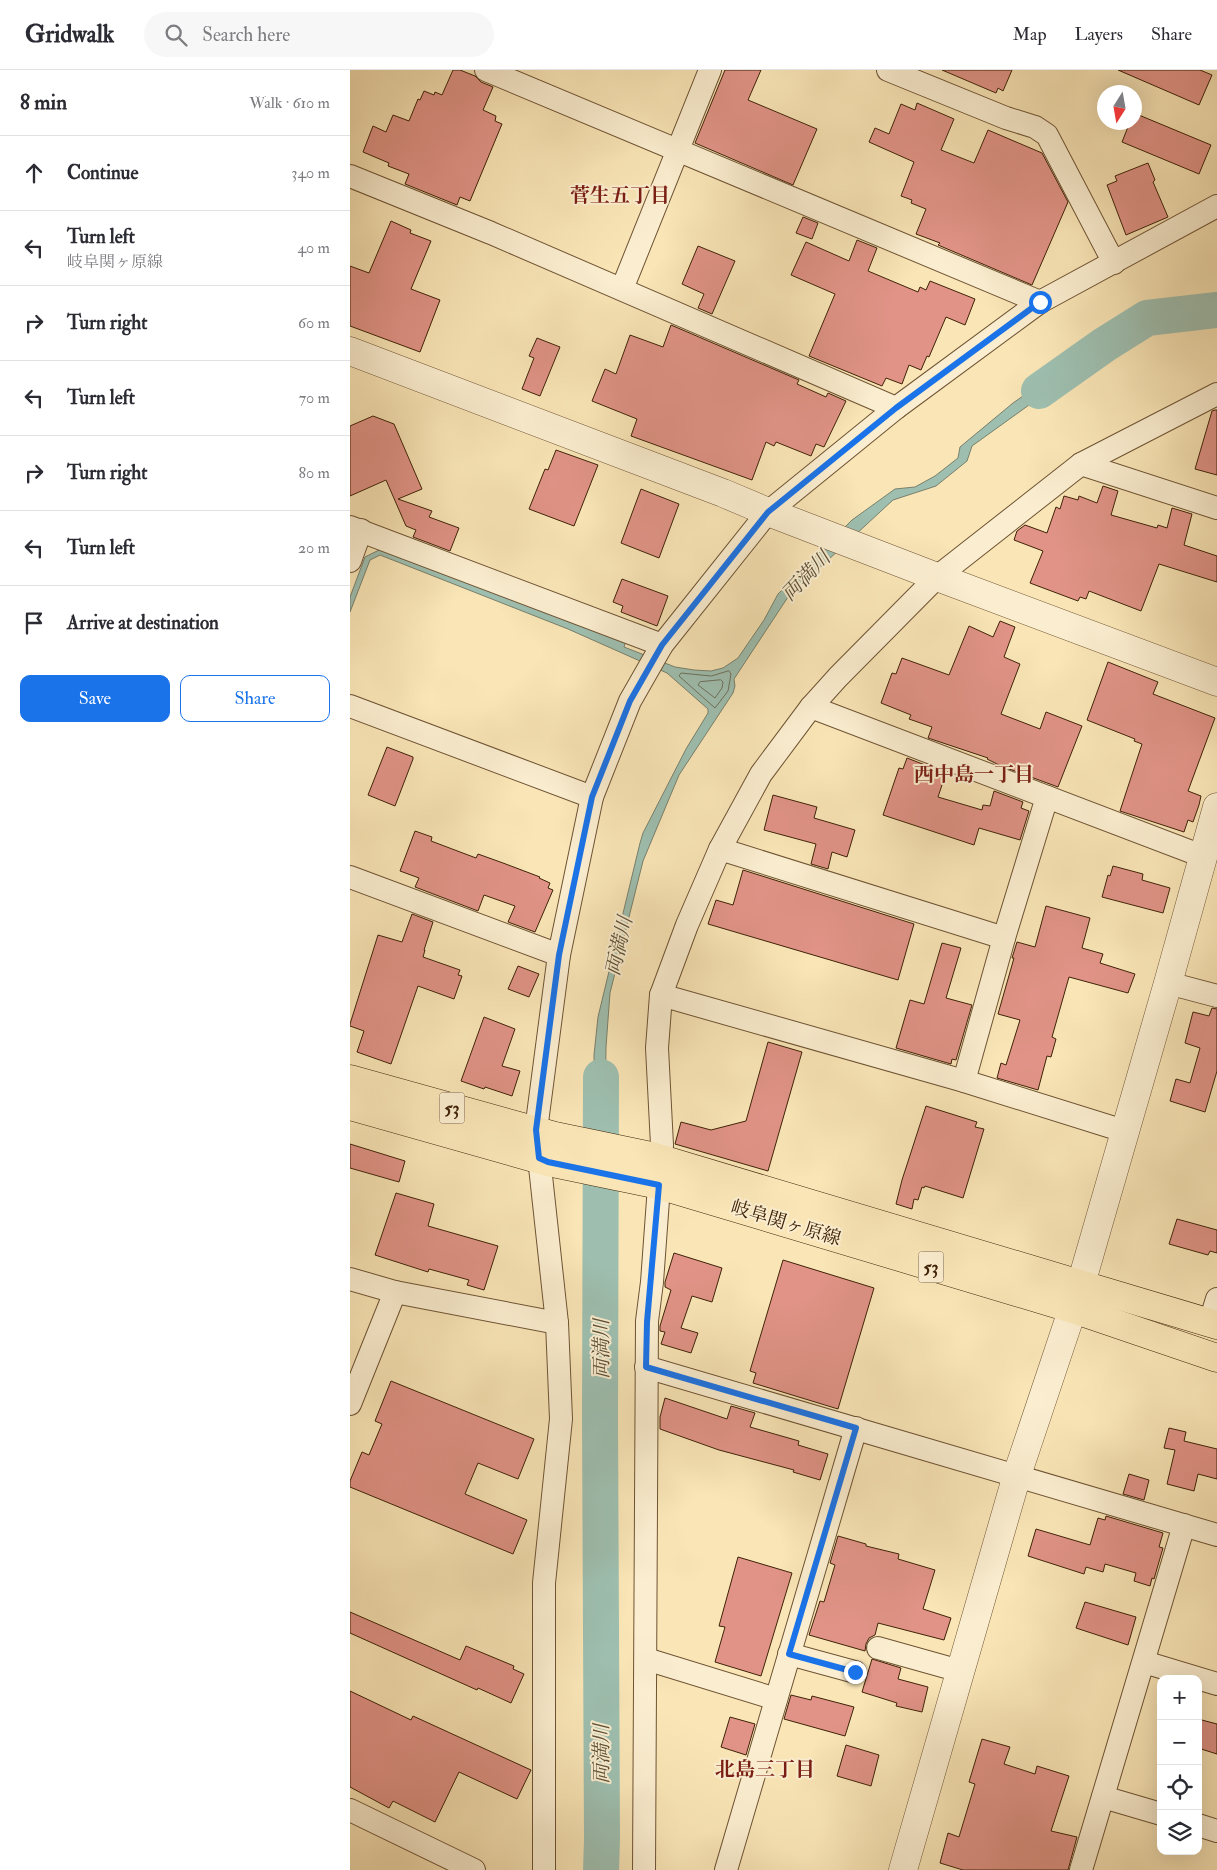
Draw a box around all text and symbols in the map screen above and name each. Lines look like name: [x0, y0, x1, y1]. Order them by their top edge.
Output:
search box: [144, 12, 494, 57]
text: Gridwalk: [25, 19, 114, 50]
icon: search: [162, 21, 190, 49]
text: Search here: [202, 23, 290, 47]
text: Map: [1013, 23, 1047, 46]
text: Layers: [1075, 23, 1123, 46]
text: Share: [1151, 23, 1192, 46]
north arrow: [1097, 85, 1142, 130]
text: 8 min: [20, 89, 67, 116]
text: Walk · 610 m: [249, 93, 330, 113]
icon: ahead: [20, 159, 48, 187]
text: Continue: [67, 161, 138, 185]
text: 340 m: [291, 163, 330, 183]
district label: 菅生五丁目: [570, 183, 670, 208]
text: Turn left: [67, 225, 135, 249]
icon: left: [20, 234, 48, 262]
text: 40 m: [297, 238, 330, 258]
text: 岐阜関ヶ原線: [67, 252, 163, 272]
route start: [1029, 291, 1052, 314]
icon: right: [20, 309, 48, 337]
text: Turn right: [67, 311, 147, 335]
text: 60 m: [298, 313, 330, 333]
icon: left: [20, 384, 48, 412]
text: Turn left: [67, 386, 135, 410]
text: 70 m: [299, 388, 330, 408]
icon: right: [20, 459, 48, 487]
text: Turn right: [67, 461, 147, 485]
text: 80 m: [299, 463, 330, 483]
icon: left: [20, 534, 48, 562]
text: Turn left: [67, 536, 135, 560]
text: 20 m: [298, 538, 330, 558]
water label: 両満川: [776, 544, 837, 606]
icon: arrive: [20, 609, 48, 637]
text: Arrive at destination: [67, 611, 219, 635]
button: Save: [20, 675, 170, 722]
button: Share: [180, 675, 330, 722]
district label: 西中島一丁目: [914, 762, 1034, 787]
water label: 両満川: [600, 912, 638, 978]
road number: 53: [440, 1092, 464, 1124]
street label: 岐阜関ヶ原線: [728, 1195, 844, 1251]
road number: 53: [918, 1252, 944, 1282]
water label: 両満川: [589, 1317, 614, 1379]
route end: [844, 1661, 867, 1684]
map controls: [1157, 1675, 1202, 1855]
button: +: [1157, 1675, 1202, 1720]
button: −: [1157, 1720, 1202, 1765]
water label: 両満川: [589, 1722, 614, 1784]
district label: 北島三丁目: [715, 1757, 815, 1782]
button: locate: [1157, 1765, 1202, 1810]
button: layers: [1157, 1810, 1202, 1855]

